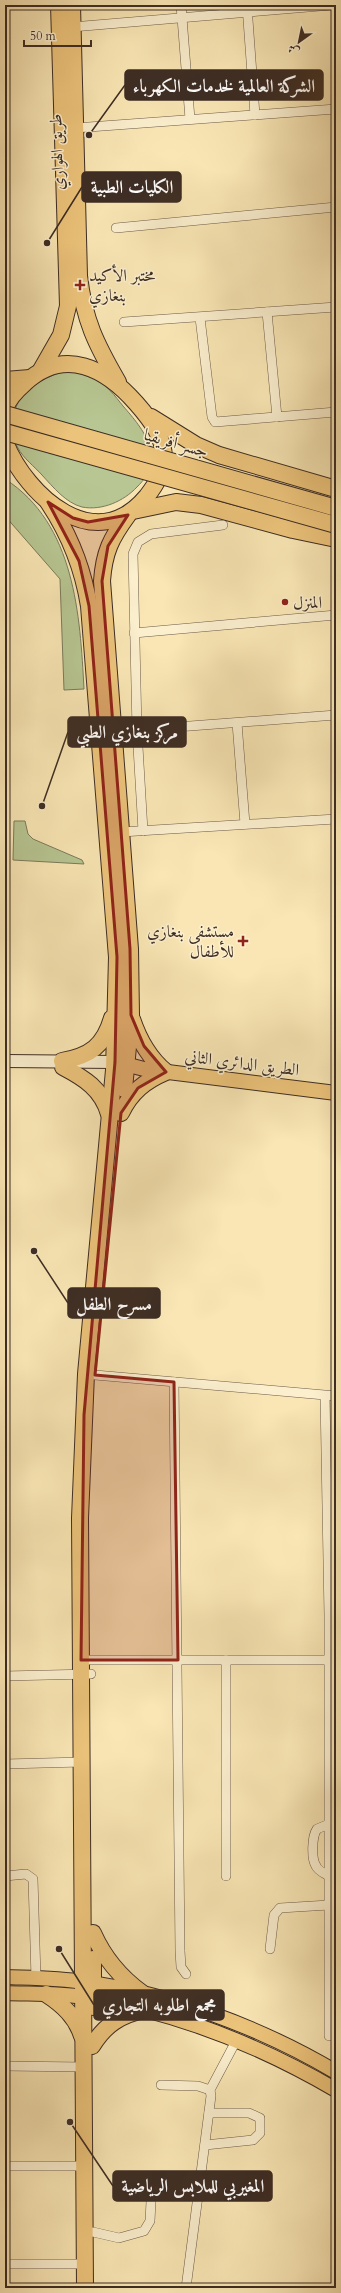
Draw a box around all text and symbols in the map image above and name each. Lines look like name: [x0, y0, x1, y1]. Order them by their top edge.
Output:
scale bar: [24, 22, 91, 48]
north arrow: [279, 22, 319, 62]
text: 50 m: [30, 28, 57, 44]
text: ش: [285, 41, 302, 59]
callout: الشركة العالمية لخدمات الكهرباء: [125, 70, 323, 100]
text: الشركة العالمية لخدمات الكهرباء: [133, 74, 315, 99]
street label: طريق الهواري: [44, 113, 72, 191]
callout: الكليات الطبية: [82, 172, 181, 202]
text: الكليات الطبية: [91, 175, 173, 200]
place label: مختبر الأكيد بنغازي: [89, 264, 156, 309]
marker: مختبر الأكيد بنغازي: [74, 279, 86, 291]
street label: جسر أفريقيا: [141, 422, 211, 463]
place label: المنزل: [293, 591, 323, 614]
marker: المنزل: [280, 597, 290, 607]
callout: مركز بنغازي الطبي: [68, 717, 186, 747]
text: مركز بنغازي الطبي: [76, 720, 178, 749]
place label: مستشفى بنغازي للأطفال: [147, 920, 234, 963]
marker: مستشفى بنغازي للأطفال: [237, 935, 249, 947]
street label: الطريق الدائري الثاني: [183, 1045, 301, 1084]
callout: مسرح الطفل: [68, 1288, 160, 1318]
text: مسرح الطفل: [76, 1292, 152, 1320]
callout: مجمع اطلوبه التجاري: [94, 1990, 224, 2020]
text: مجمع اطلوبه التجاري: [102, 1993, 216, 2022]
callout: المغيربي للملابس الرياضية: [113, 2171, 272, 2201]
text: المغيربي للملابس الرياضية: [122, 2174, 264, 2201]

